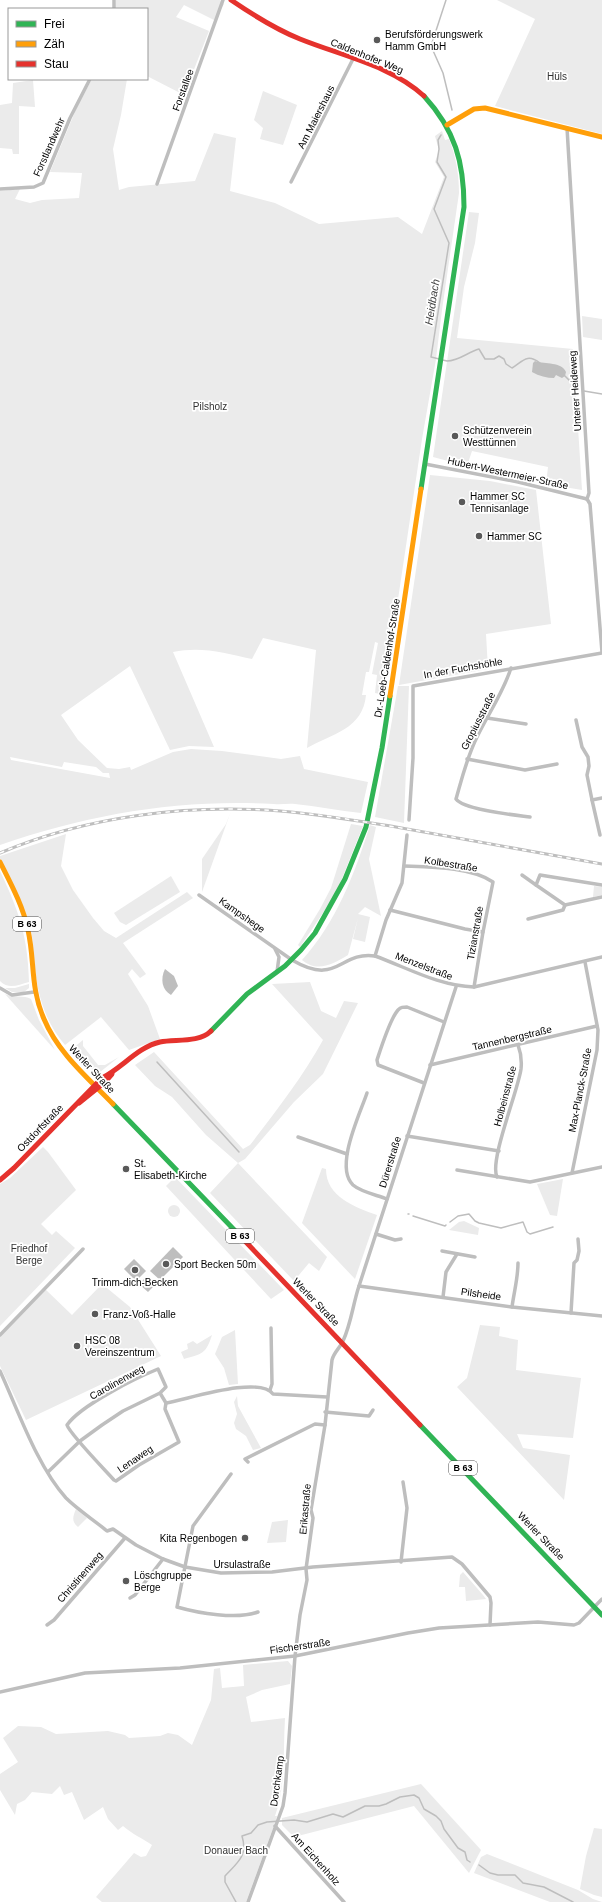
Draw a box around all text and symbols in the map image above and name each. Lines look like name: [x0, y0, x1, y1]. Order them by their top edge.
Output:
legend: [8, 8, 148, 80]
text: Frei: [44, 17, 65, 31]
place label: Berufsförderungswerk Hamm GmbH: [385, 29, 484, 52]
marker: Berufsförderungswerk Hamm GmbH: [372, 35, 382, 45]
street label: Caldenhofer Weg: [329, 36, 405, 76]
text: Zäh: [44, 37, 65, 51]
text: Stau: [44, 57, 69, 71]
street label: Forstallee: [170, 67, 196, 113]
park label: Hüls: [547, 71, 567, 82]
street label: Am Maiershaus: [295, 84, 337, 150]
street label: Forstlandwehr: [31, 115, 67, 178]
water label: Heidbach: [422, 278, 442, 326]
street label: Unterer Heideweg: [567, 350, 583, 432]
park label: Pilsholz: [193, 401, 227, 412]
place label: Schützenverein Westtünnen: [463, 425, 532, 448]
marker: Schützenverein Westtünnen: [450, 431, 460, 441]
street label: Hubert-Westermeier-Straße: [447, 455, 570, 491]
place label: Hammer SC Tennisanlage: [470, 491, 529, 514]
marker: Hammer SC Tennisanlage: [457, 497, 467, 507]
marker: Hammer SC: [474, 531, 484, 541]
place label: Hammer SC: [487, 531, 542, 542]
street label: Dr.-Loeb-Caldenhof-Straße: [372, 597, 402, 718]
street label: In der Fuchshöhle: [423, 656, 504, 680]
street label: Gropiusstraße: [459, 690, 497, 752]
street label: Kolbestraße: [424, 854, 479, 874]
street label: Kampshege: [217, 895, 267, 935]
street label: Tizianstraße: [465, 905, 485, 961]
road number: B 63: [13, 917, 41, 931]
street label: Menzelstraße: [394, 950, 455, 982]
street label: Tannenbergstraße: [471, 1023, 553, 1052]
street label: Werler Straße: [67, 1043, 117, 1096]
street label: Max-Planck-Straße: [566, 1047, 594, 1133]
street label: Holbeinstraße: [492, 1064, 518, 1127]
street label: Ostdorfstraße: [15, 1102, 65, 1154]
street label: Dürerstraße: [377, 1134, 403, 1189]
place label: St. Elisabeth-Kirche: [134, 1158, 207, 1181]
marker: St. Elisabeth-Kirche: [121, 1164, 131, 1174]
road number: B 63: [226, 1229, 254, 1243]
park label: Friedhof Berge: [11, 1243, 48, 1266]
marker: Sport Becken 50m: [161, 1259, 171, 1269]
place label: Sport Becken 50m: [174, 1259, 256, 1270]
marker: Trimm-dich-Becken: [130, 1265, 140, 1275]
street label: Werler Straße: [290, 1276, 342, 1328]
place label: Trimm-dich-Becken: [92, 1277, 178, 1288]
street label: Pilsheide: [460, 1286, 502, 1302]
marker: Franz-Voß-Halle: [90, 1309, 100, 1319]
place label: Franz-Voß-Halle: [103, 1309, 176, 1320]
place label: HSC 08 Vereinszentrum: [85, 1335, 154, 1358]
marker: HSC 08 Vereinszentrum: [72, 1341, 82, 1351]
street label: Carolinenweg: [88, 1362, 146, 1402]
street label: Lenaweg: [115, 1443, 155, 1475]
road number: B 63: [449, 1461, 477, 1475]
street label: Erikastraße: [297, 1483, 313, 1535]
street label: Werler Straße: [515, 1510, 567, 1562]
place label: Kita Regenbogen: [160, 1533, 237, 1544]
marker: Kita Regenbogen: [240, 1533, 250, 1543]
street label: Christinenweg: [55, 1549, 105, 1605]
street label: Ursulastraße: [213, 1559, 271, 1570]
place label: Löschgruppe Berge: [134, 1570, 192, 1593]
marker: Löschgruppe Berge: [121, 1576, 131, 1586]
street label: Fischerstraße: [269, 1636, 331, 1656]
street label: Dorchkamp: [268, 1754, 286, 1807]
street label: Am Eichenholz: [290, 1831, 342, 1887]
park label: Donauer Bach: [204, 1845, 268, 1856]

